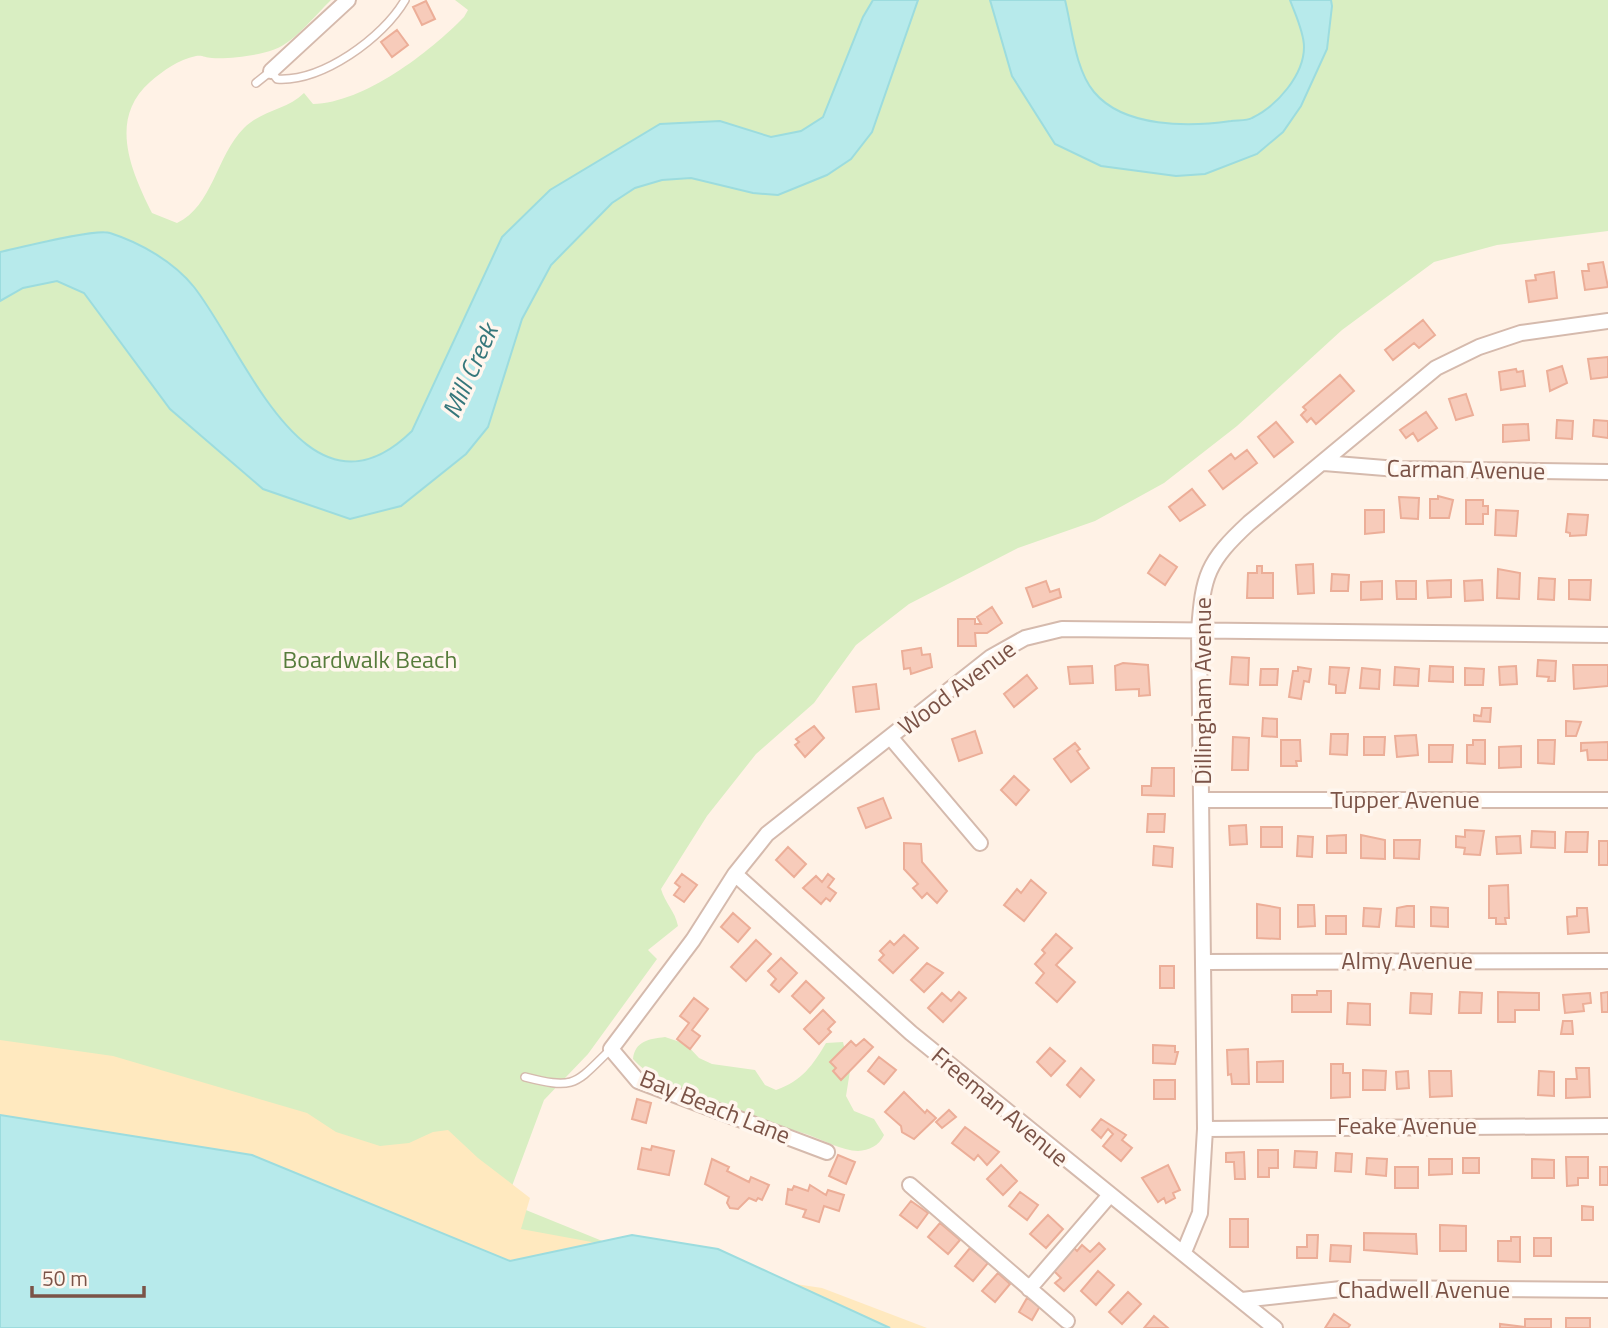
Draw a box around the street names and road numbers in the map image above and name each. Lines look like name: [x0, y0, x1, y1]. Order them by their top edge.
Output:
street label: Carman Avenue: [1386, 450, 1546, 488]
street label: Dillingham Avenue: [1184, 597, 1220, 785]
street label: Wood Avenue: [890, 631, 1023, 743]
street label: Tupper Avenue: [1330, 781, 1480, 817]
street label: Almy Avenue: [1341, 942, 1473, 978]
street label: Freeman Avenue: [924, 1038, 1077, 1175]
street label: Bay Beach Lane: [635, 1059, 796, 1153]
street label: Feake Avenue: [1337, 1107, 1477, 1143]
street label: Chadwell Avenue: [1338, 1271, 1510, 1307]

